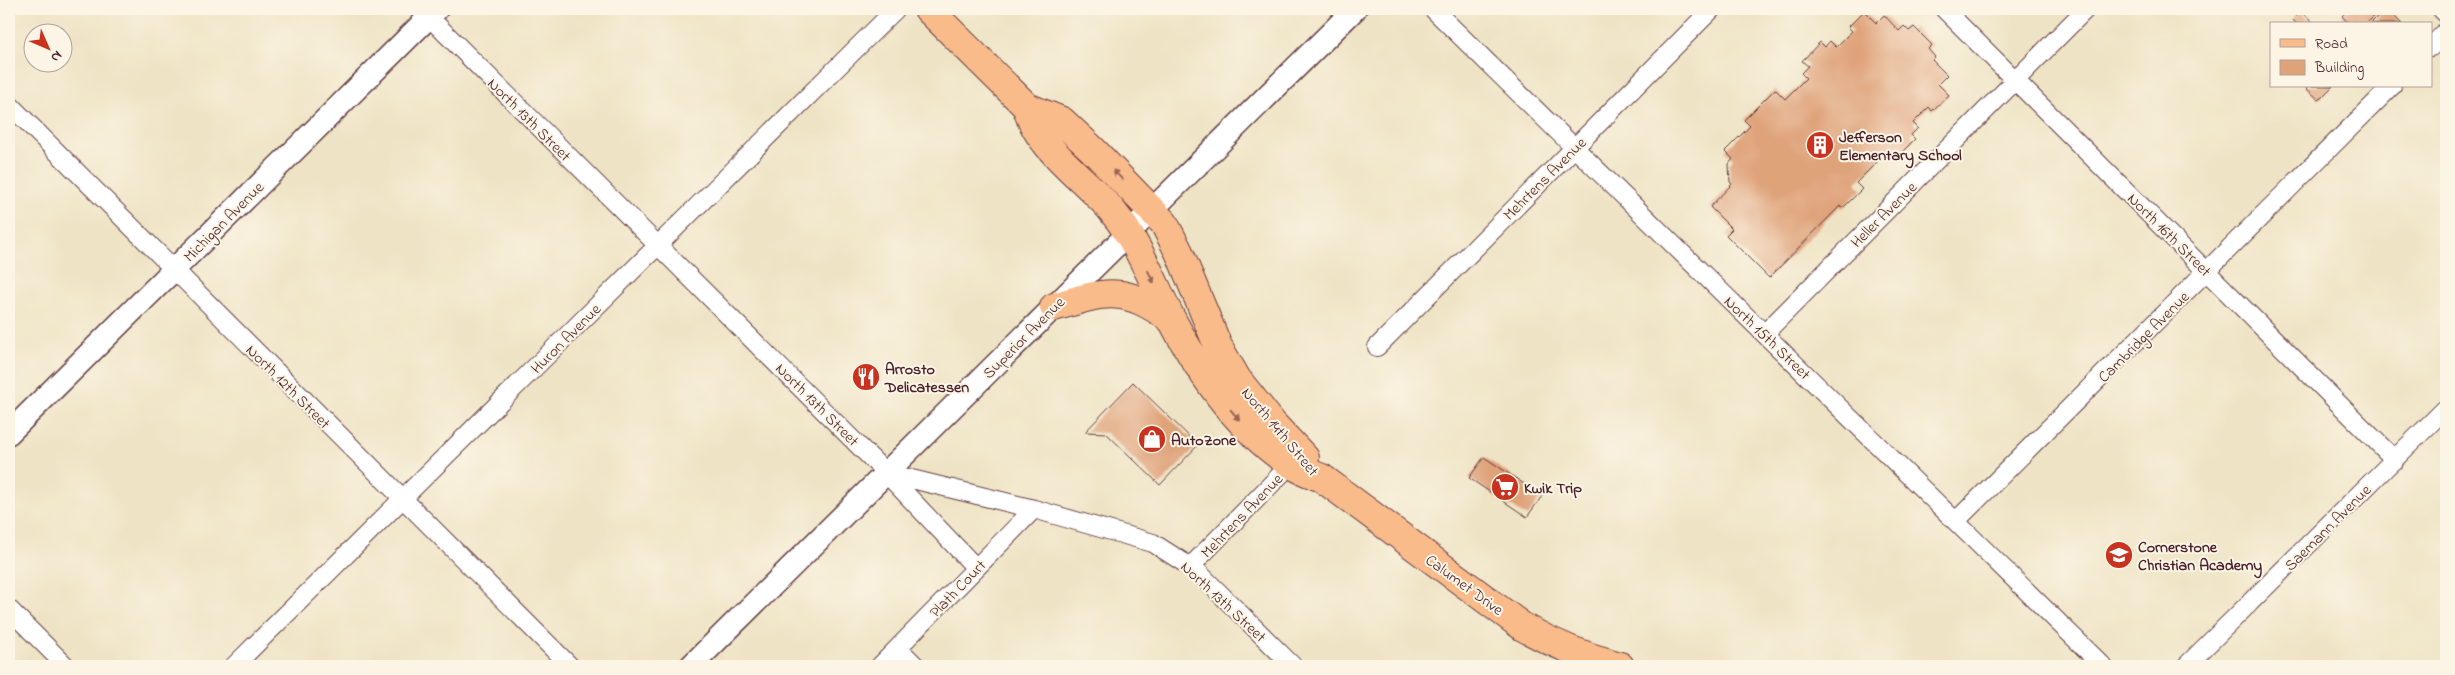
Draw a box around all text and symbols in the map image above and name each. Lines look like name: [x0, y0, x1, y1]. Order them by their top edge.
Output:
north arrow: [22, 22, 72, 72]
legend: [2270, 22, 2432, 88]
text: Road: [2315, 33, 2348, 55]
text: N: [45, 45, 67, 67]
text: Building: [2314, 57, 2364, 80]
street label: North 13th Street: [481, 73, 576, 168]
place label: Jefferson Elementary School: [1839, 126, 1962, 169]
building icon: Jefferson Elementary School: [1805, 130, 1835, 160]
street label: Mehrtens Avenue: [1498, 132, 1593, 227]
one-way arrow: [1112, 169, 1124, 181]
street label: Michigan Avenue: [179, 176, 271, 268]
street label: Heller Avenue: [1846, 176, 1924, 254]
street label: North 16th Street: [2121, 188, 2217, 283]
one-way arrow: [1147, 269, 1156, 284]
street label: Cambridge Avenue: [2093, 285, 2196, 389]
street label: Superior Avenue: [978, 291, 1072, 385]
street label: North 15th Street: [1718, 291, 1816, 387]
street label: Huron Avenue: [526, 298, 608, 380]
street label: North 12th Street: [240, 340, 336, 436]
street label: North 13th Street: [769, 358, 864, 453]
place label: Arrosto Delicatessen: [884, 358, 969, 400]
restaurant icon: Arrosto Delicatessen: [851, 362, 881, 392]
street label: North 14th Street: [1235, 382, 1324, 483]
one-way arrow: [1229, 409, 1240, 422]
shop icon: AutoZone: [1137, 424, 1167, 454]
place label: AutoZone: [1171, 429, 1237, 453]
street label: Mehrtens Avenue: [1196, 468, 1290, 564]
supermarket icon: Kwik Trip: [1490, 472, 1520, 502]
place label: Kwik Trip: [1524, 477, 1582, 501]
street label: Saemann Avenue: [2279, 479, 2378, 577]
place label: Cornerstone Christian Academy: [2138, 536, 2262, 579]
school or university icon: Cornerstone Christian Academy: [2104, 540, 2134, 570]
street label: Calumet Drive: [1420, 549, 1509, 623]
street label: Plath Court: [924, 554, 993, 624]
street label: North 13th Street: [1174, 556, 1272, 649]

